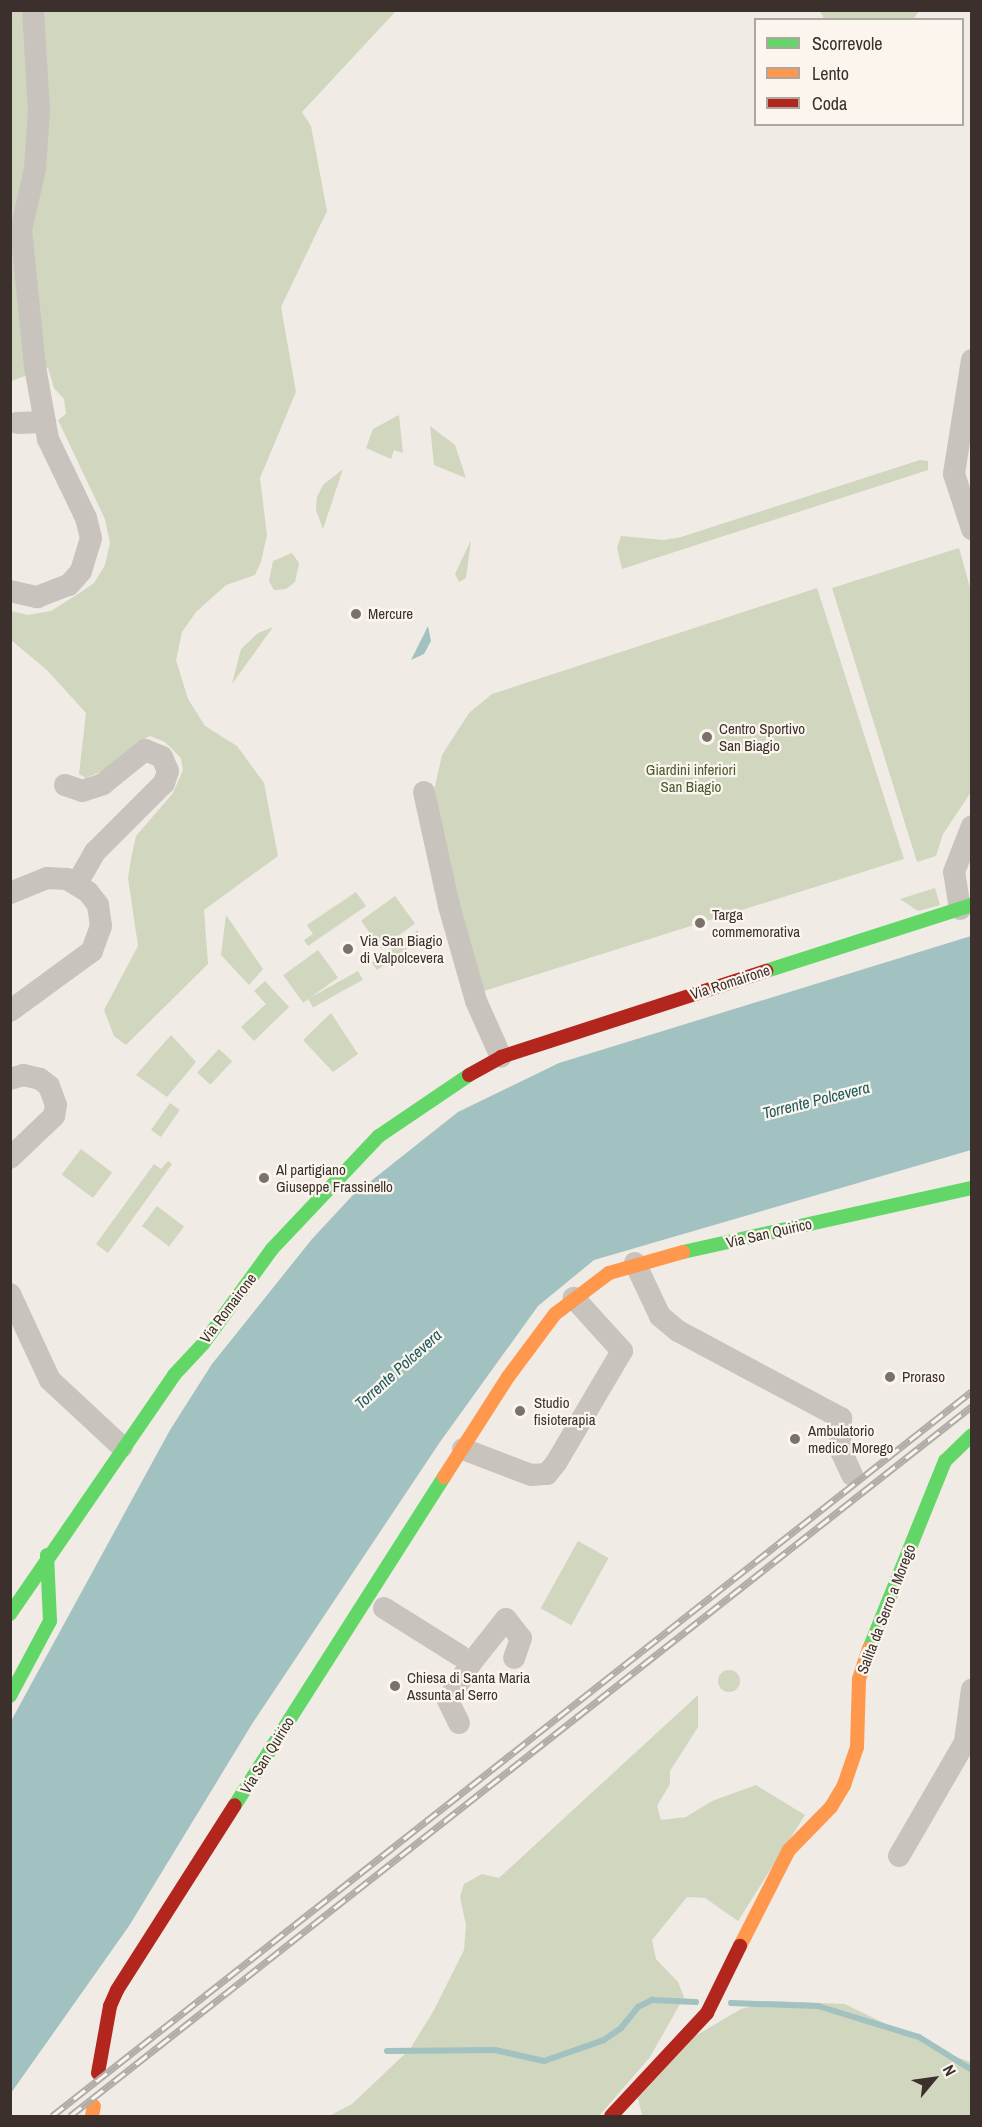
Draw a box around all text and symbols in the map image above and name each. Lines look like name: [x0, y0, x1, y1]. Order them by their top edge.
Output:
legend: [754, 18, 964, 126]
text: Scorrevole: [812, 31, 883, 56]
text: Lento: [812, 61, 849, 86]
text: Coda: [812, 91, 847, 116]
place label: Mercure: [368, 605, 413, 623]
marker: Mercure: [349, 607, 363, 621]
place label: Centro Sportivo San Biagio: [719, 719, 805, 754]
marker: Centro Sportivo San Biagio: [700, 730, 714, 744]
park label: Giardini inferiori San Biagio: [646, 760, 736, 795]
place label: Targa commemorativa: [712, 905, 800, 940]
marker: Targa commemorativa: [693, 916, 707, 930]
place label: Via San Biagio di Valpolcevera: [360, 931, 444, 966]
marker: Via San Biagio di Valpolcevera: [341, 942, 355, 956]
street label: Via Romairone: [688, 961, 772, 1003]
water label: Torrente Polcevera: [760, 1077, 872, 1123]
place label: Al partigiano Giuseppe Frassinello: [276, 1160, 393, 1195]
marker: Al partigiano Giuseppe Frassinello: [257, 1171, 271, 1185]
street label: Via San Quirico: [724, 1214, 814, 1252]
street label: Via Romairone: [196, 1270, 260, 1346]
water label: Torrente Polcevera: [351, 1325, 445, 1413]
place label: Proraso: [902, 1368, 945, 1386]
marker: Proraso: [883, 1370, 897, 1384]
place label: Studio fisioterapia: [534, 1393, 596, 1428]
marker: Studio fisioterapia: [511, 1402, 529, 1420]
place label: Ambulatorio medico Morego: [808, 1421, 893, 1456]
marker: Ambulatorio medico Morego: [786, 1430, 804, 1448]
street label: Salita da Serro a Morego: [853, 1542, 919, 1676]
place label: Chiesa di Santa Maria Assunta al Serro: [407, 1668, 530, 1703]
marker: Chiesa di Santa Maria Assunta al Serro: [388, 1679, 402, 1693]
street label: Via San Quirico: [236, 1713, 298, 1797]
north arrow: [904, 2049, 964, 2109]
text: N: [938, 2061, 962, 2080]

